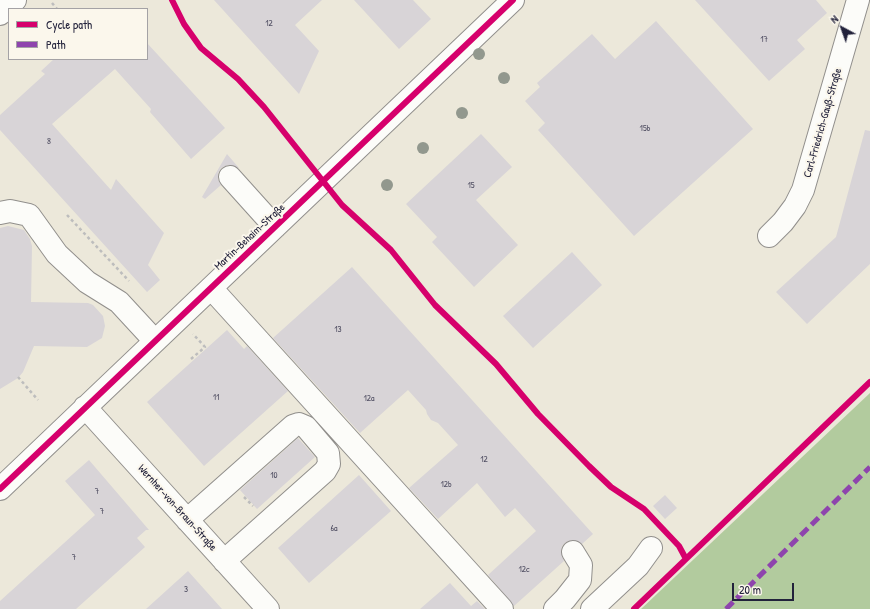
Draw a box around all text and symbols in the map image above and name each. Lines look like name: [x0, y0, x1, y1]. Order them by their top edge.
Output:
legend: [8, 8, 148, 60]
north arrow: [822, 8, 862, 48]
text: N: [827, 12, 841, 26]
text: Cycle path: [46, 16, 92, 33]
house number: 12: [265, 19, 273, 29]
house number: 17: [760, 35, 768, 45]
text: Path: [46, 36, 66, 53]
street label: Carl-Friedrich-Gauß-Straße: [801, 67, 845, 179]
house number: 15b: [640, 124, 650, 134]
house number: 8: [47, 137, 51, 147]
house number: 15: [467, 181, 475, 191]
street label: Martin-Behaim-Straße: [212, 201, 288, 273]
house number: 13: [334, 325, 342, 335]
house number: 11: [213, 393, 219, 403]
house number: 12a: [363, 394, 375, 404]
house number: 12: [480, 455, 488, 465]
street label: Wernher-von-Braun-Straße: [135, 462, 219, 554]
house number: 10: [270, 471, 278, 481]
house number: 12b: [440, 480, 452, 490]
house number: 7: [95, 487, 99, 497]
house number: 7: [100, 507, 104, 517]
house number: 6a: [330, 524, 338, 534]
house number: 7: [72, 553, 76, 563]
house number: 12c: [519, 565, 529, 575]
scale bar: [734, 575, 796, 601]
text: 20 m: [739, 581, 761, 598]
house number: 3: [184, 585, 188, 595]

